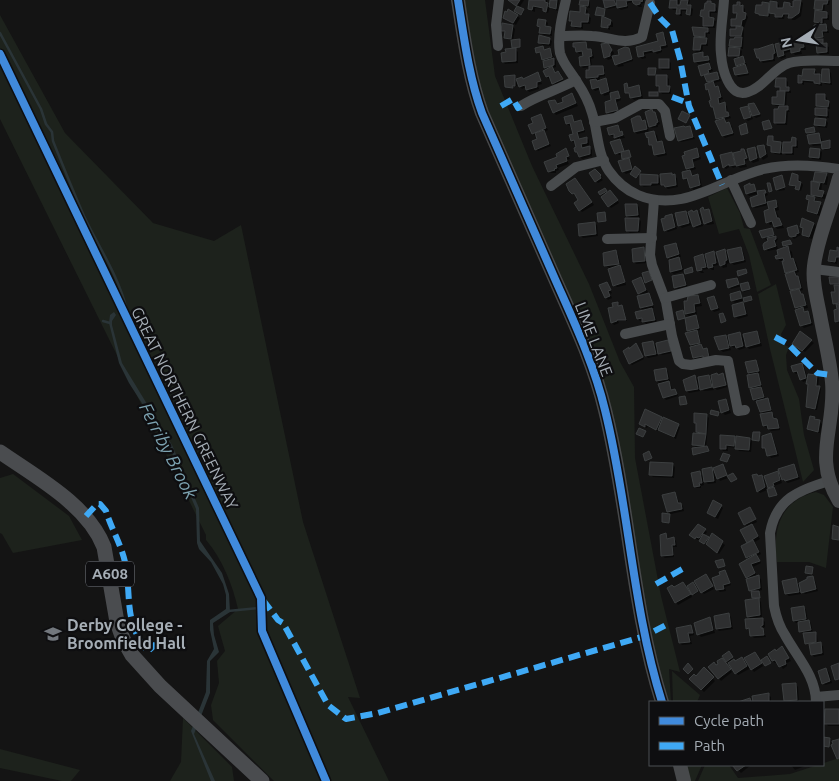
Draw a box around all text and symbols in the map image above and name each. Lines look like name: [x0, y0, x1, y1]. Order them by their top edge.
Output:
north arrow: [774, 15, 824, 65]
text: N: [777, 36, 795, 49]
street label: LIME LANE: [572, 299, 616, 379]
street label: GREAT NORTHERN GREENWAY: [128, 304, 242, 513]
water label: Ferriby Brook: [136, 399, 202, 503]
road number: A608: [86, 562, 134, 586]
place label: Derby College - Broomfield Hall: [67, 616, 186, 652]
school or university icon: Derby College - Broomfield Hall: [43, 624, 63, 644]
legend: [649, 701, 824, 766]
text: Cycle path: [694, 712, 764, 729]
text: Path: [694, 737, 725, 754]

